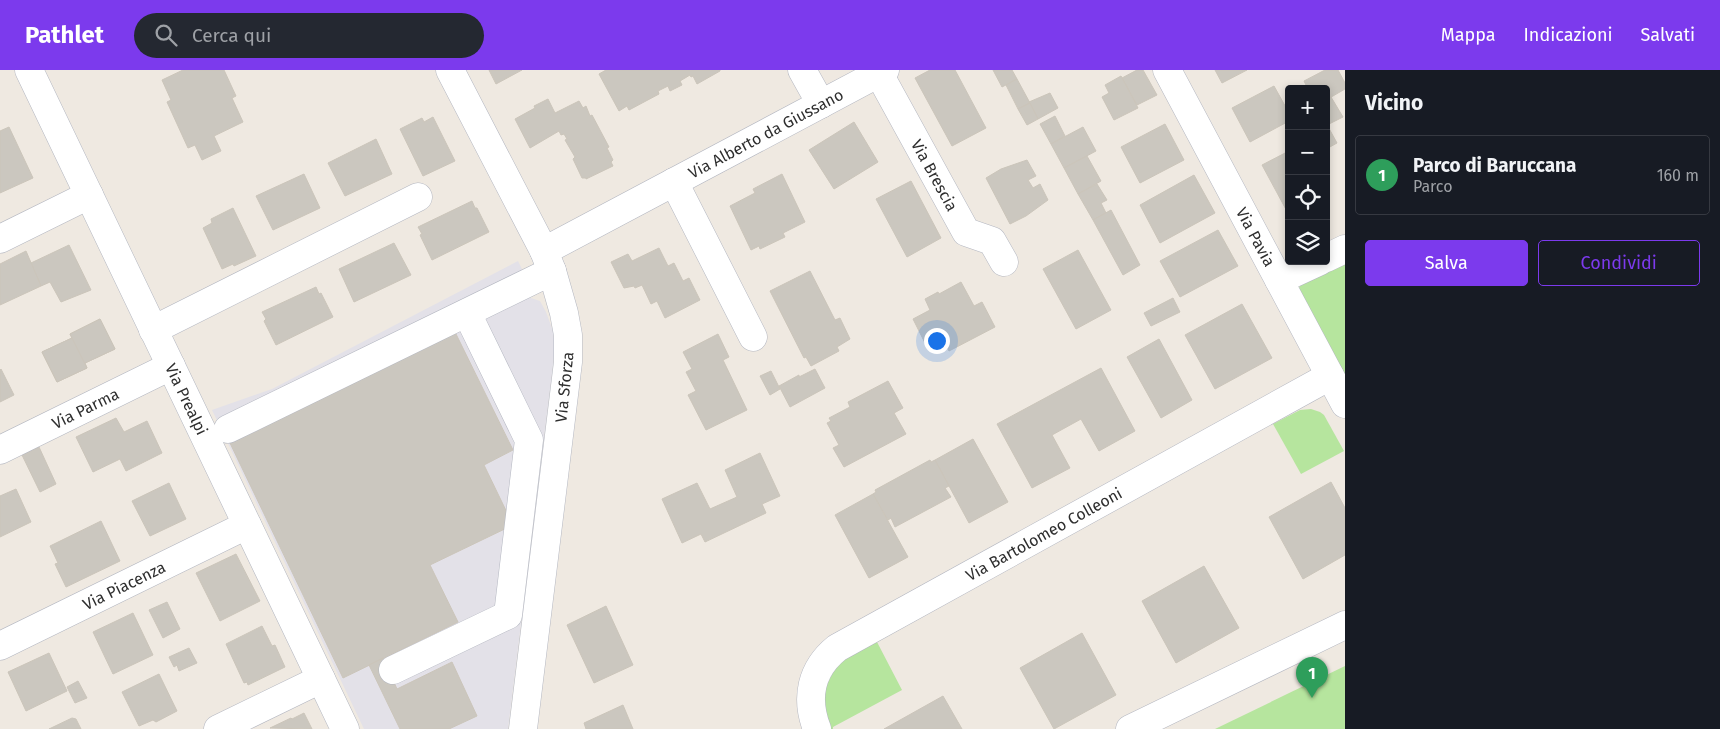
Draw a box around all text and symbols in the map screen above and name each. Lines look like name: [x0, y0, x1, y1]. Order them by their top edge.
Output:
search box: [134, 13, 484, 58]
text: Pathlet: [25, 21, 104, 49]
icon: search: [152, 21, 180, 49]
text: Cerca qui: [192, 24, 271, 47]
text: Mappa: [1441, 24, 1496, 46]
text: Indicazioni: [1524, 24, 1613, 46]
text: Salvati: [1641, 24, 1695, 46]
street label: Via Alberto da Giussano: [685, 85, 847, 183]
map controls: [1285, 85, 1330, 265]
button: +: [1285, 85, 1330, 130]
text: Vicino: [1365, 90, 1423, 116]
button: −: [1285, 130, 1330, 175]
street label: Via Brescia: [907, 136, 962, 215]
text: Parco di Baruccana: [1413, 154, 1577, 177]
text: 1: [1378, 166, 1386, 185]
text: 160 m: [1657, 166, 1699, 185]
button: locate: [1285, 175, 1330, 220]
text: Parco: [1413, 177, 1453, 196]
street label: Via Pavia: [1232, 204, 1279, 270]
button: layers: [1285, 220, 1330, 265]
button: Salva: [1365, 240, 1528, 286]
button: Condividi: [1538, 240, 1700, 286]
your location: [924, 328, 950, 354]
street label: Via Sforza: [551, 351, 578, 423]
street label: Via Prealpi: [161, 361, 212, 438]
street label: Via Parma: [49, 384, 122, 433]
street label: Via Bartolomeo Colleoni: [963, 484, 1125, 585]
street label: Via Piacenza: [80, 557, 169, 614]
pin: 1: [1296, 657, 1328, 698]

